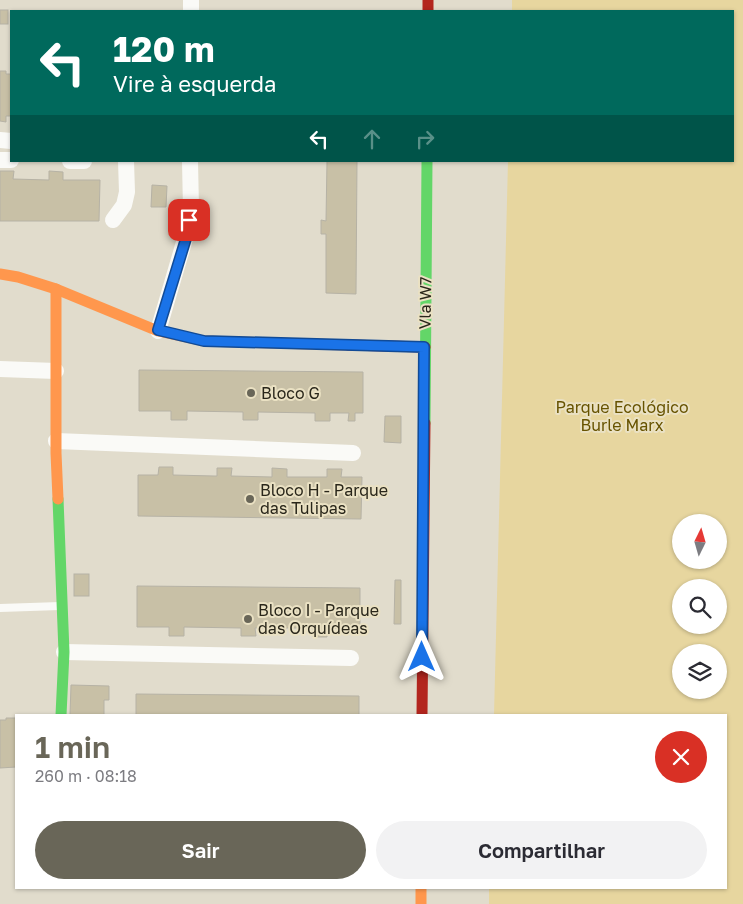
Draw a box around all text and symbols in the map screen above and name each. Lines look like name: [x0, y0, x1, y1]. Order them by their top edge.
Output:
text: 120 m: [113, 28, 215, 70]
icon: left: [30, 30, 95, 95]
text: Vire à esquerda: [113, 70, 277, 97]
icon: left: [305, 125, 333, 153]
icon: ahead: [358, 125, 386, 153]
icon: right: [411, 125, 439, 153]
pin: [168, 199, 210, 241]
icon: arrive: [175, 206, 203, 234]
street label: Vla W7: [415, 276, 435, 330]
place label: Bloco G: [261, 383, 320, 403]
marker: Bloco G: [245, 387, 257, 399]
park label: Parque Ecológico Burle Marx: [555, 397, 689, 435]
place label: Bloco H - Parque das Tulipas: [260, 480, 388, 518]
marker: Bloco H - Parque das Tulipas: [244, 493, 256, 505]
north arrow: [672, 514, 728, 569]
map controls: [672, 514, 727, 699]
button: search: [672, 579, 727, 634]
place label: Bloco I - Parque das Orquídeas: [258, 600, 379, 638]
marker: Bloco I - Parque das Orquídeas: [242, 613, 254, 625]
position arrow: [395, 630, 447, 682]
button: layers: [672, 644, 727, 699]
text: 1 min: [35, 729, 110, 765]
button: close: [655, 731, 707, 783]
text: 260 m · 08:18: [35, 766, 137, 786]
button: Sair: [35, 821, 366, 879]
button: Compartilhar: [376, 821, 707, 879]

